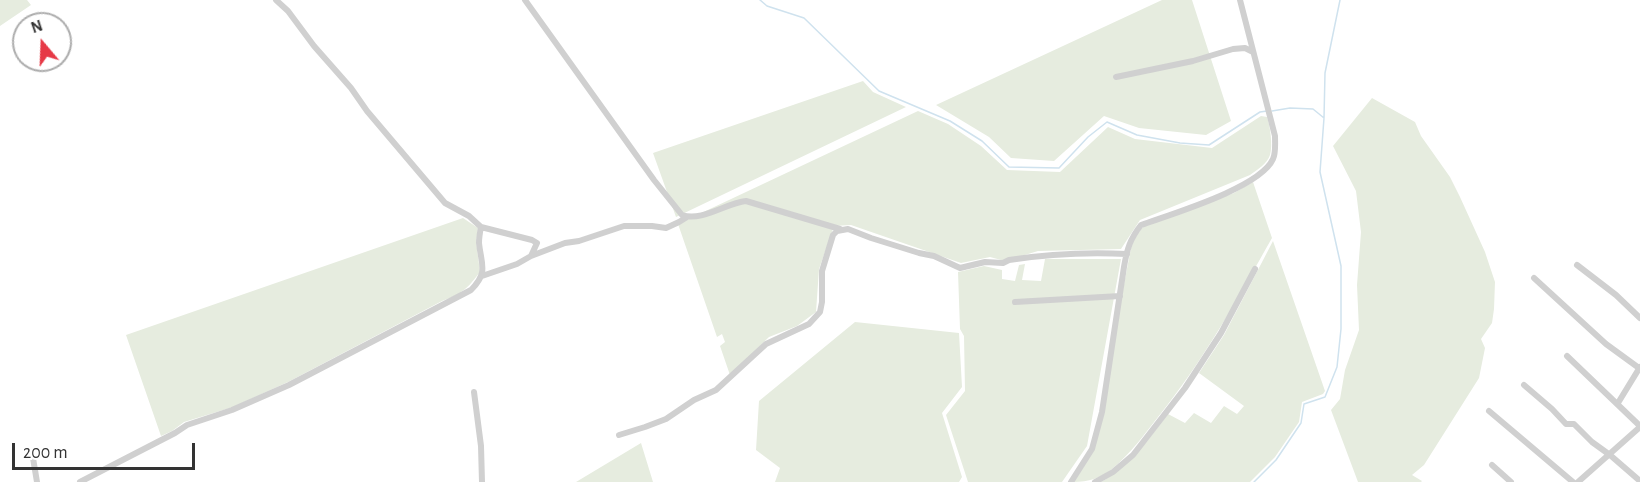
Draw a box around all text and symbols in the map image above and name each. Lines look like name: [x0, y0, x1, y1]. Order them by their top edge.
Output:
north arrow: [12, 12, 72, 72]
text: N: [29, 17, 45, 36]
scale bar: [15, 431, 198, 469]
text: 200 m: [23, 444, 68, 462]

